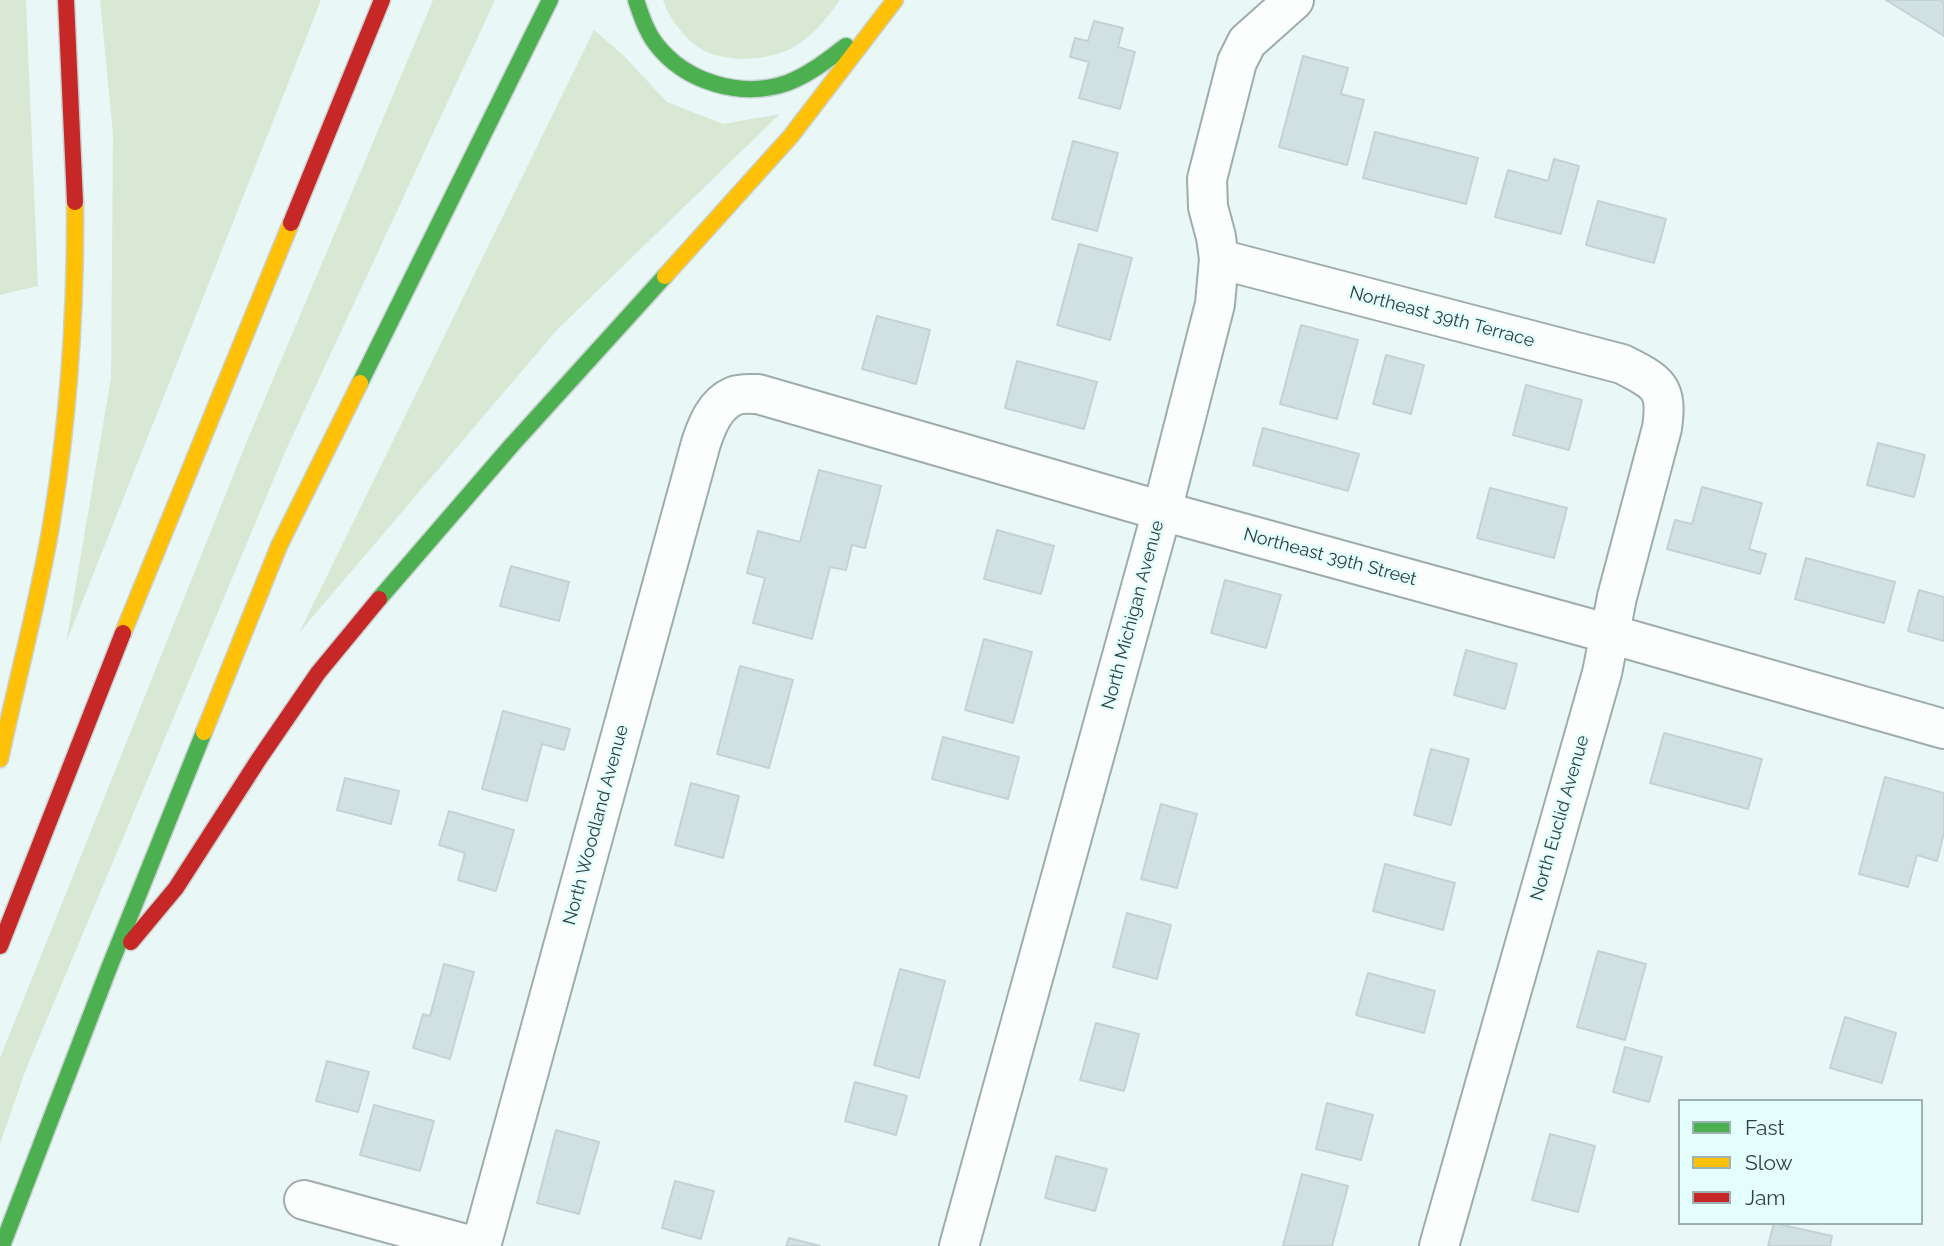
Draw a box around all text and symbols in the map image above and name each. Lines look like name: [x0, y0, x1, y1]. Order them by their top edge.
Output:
street label: Northeast 39th Terrace: [1347, 282, 1537, 352]
street label: North Michigan Avenue: [1097, 518, 1169, 712]
street label: Northeast 39th Street: [1241, 524, 1419, 590]
street label: North Woodland Avenue: [559, 723, 633, 927]
street label: North Euclid Avenue: [1526, 733, 1594, 903]
legend: [1678, 1099, 1923, 1225]
text: Fast: [1745, 1115, 1785, 1140]
text: Slow: [1745, 1150, 1793, 1175]
text: Jam: [1745, 1185, 1786, 1210]

